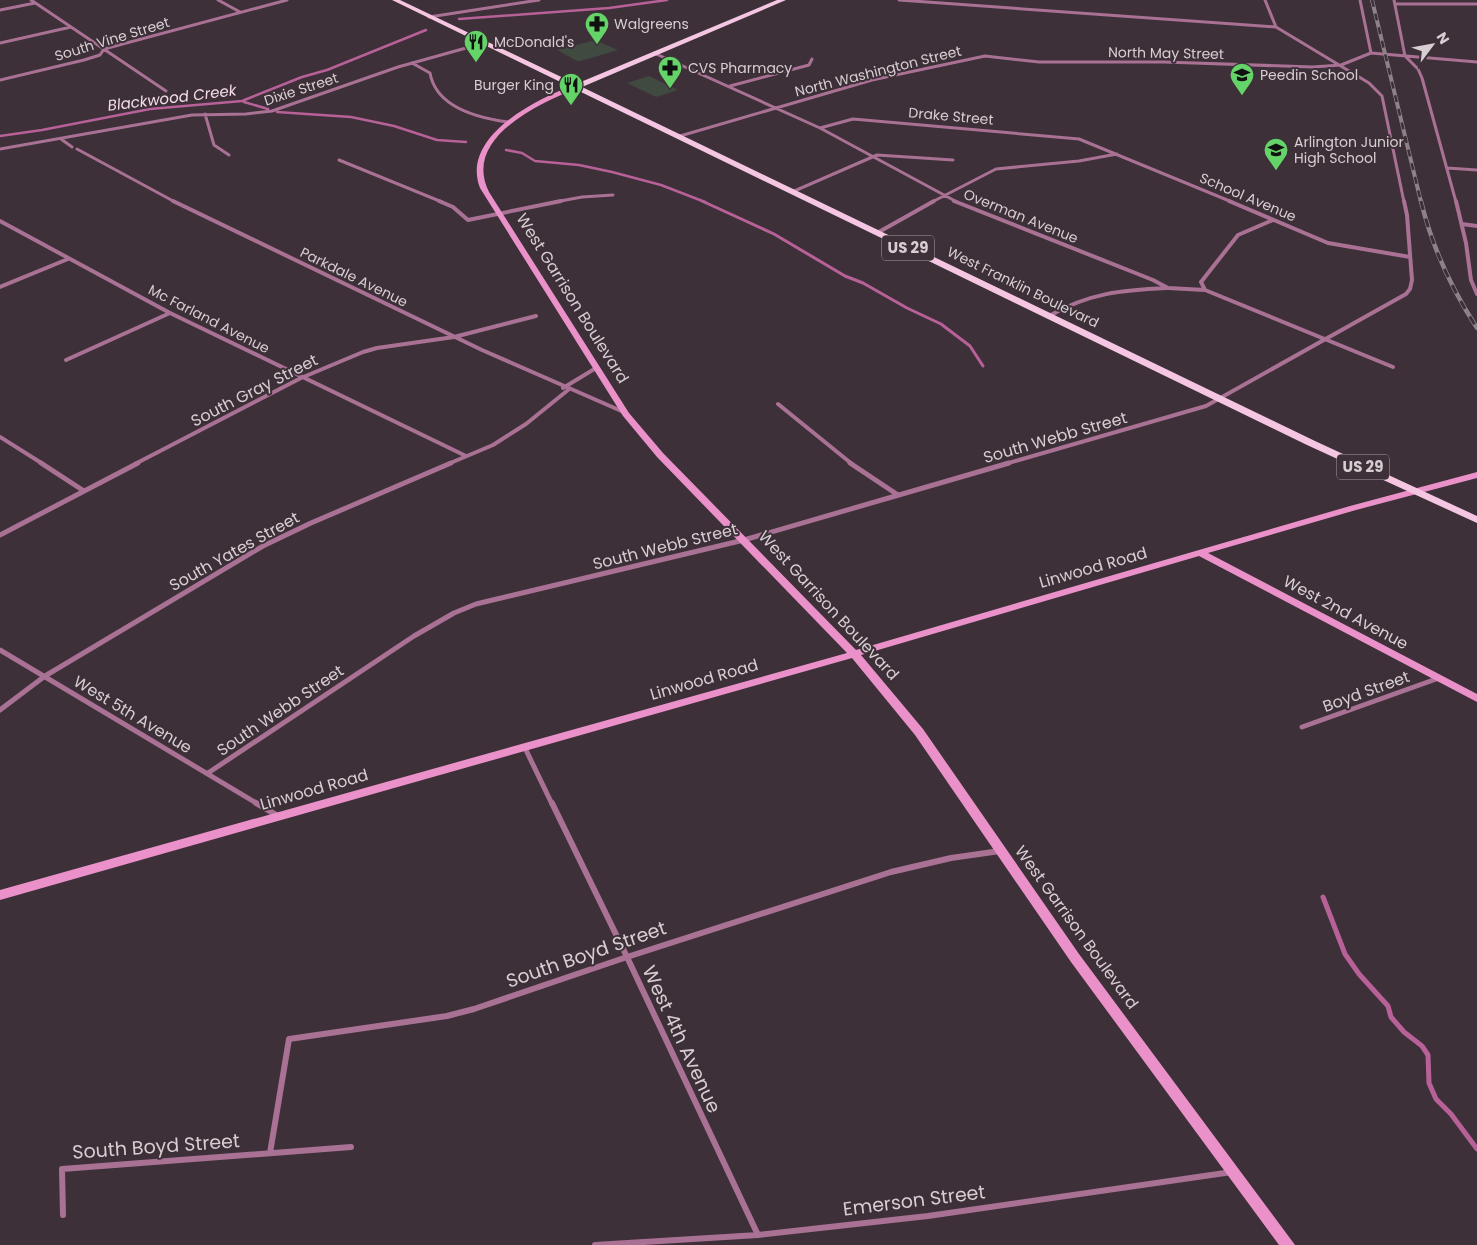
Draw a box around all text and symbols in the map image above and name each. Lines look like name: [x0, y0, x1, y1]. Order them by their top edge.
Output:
pharmacy icon: Walgreens: [584, 11, 610, 45]
street label: South Vine Street: [52, 12, 172, 66]
place label: Walgreens: [614, 14, 689, 34]
north arrow: [1407, 20, 1457, 70]
text: N: [1432, 28, 1454, 48]
restaurant icon: McDonald's: [463, 29, 489, 63]
place label: McDonald's: [494, 32, 574, 52]
street label: North Washington Street: [793, 41, 963, 101]
street label: North May Street: [1108, 42, 1224, 64]
pharmacy icon: CVS Pharmacy: [657, 55, 683, 89]
place label: CVS Pharmacy: [688, 58, 792, 78]
school or university icon: Peedin School: [1229, 62, 1255, 96]
place label: Peedin School: [1260, 65, 1358, 85]
street label: Dixie Street: [261, 68, 341, 110]
restaurant icon: Burger King: [558, 72, 584, 106]
place label: Burger King: [474, 75, 554, 95]
water label: Blackwood Creek: [106, 79, 239, 116]
street label: Drake Street: [908, 102, 994, 130]
place label: Arlington Junior High School: [1294, 132, 1404, 168]
school or university icon: Arlington Junior High School: [1263, 137, 1289, 171]
street label: School Avenue: [1197, 168, 1300, 227]
street label: Overman Avenue: [961, 184, 1082, 248]
street label: West Garrison Boulevard: [511, 209, 635, 388]
road number: US 29: [882, 236, 934, 260]
street label: West Franklin Boulevard: [944, 241, 1102, 333]
street label: Parkdale Avenue: [297, 242, 411, 312]
street label: Mc Farland Avenue: [145, 280, 273, 358]
street label: South Gray Street: [187, 348, 322, 432]
street label: South Webb Street: [981, 406, 1130, 469]
road number: US 29: [1337, 454, 1389, 480]
street label: South Yates Street: [165, 506, 304, 597]
street label: South Webb Street: [590, 517, 740, 576]
street label: West Garrison Boulevard: [753, 525, 904, 685]
street label: Linwood Road: [1036, 541, 1150, 594]
street label: West 2nd Avenue: [1279, 570, 1412, 655]
street label: Linwood Road: [647, 653, 761, 706]
street label: South Webb Street: [212, 659, 348, 761]
street label: Boyd Street: [1319, 665, 1413, 718]
street label: West 5th Avenue: [69, 670, 196, 759]
street label: Linwood Road: [257, 763, 371, 816]
street label: West Garrison Boulevard: [1009, 841, 1144, 1014]
street label: South Boyd Street: [502, 914, 670, 995]
street label: West 4th Avenue: [636, 961, 728, 1117]
street label: South Boyd Street: [71, 1127, 241, 1166]
street label: Emerson Street: [841, 1178, 987, 1223]

